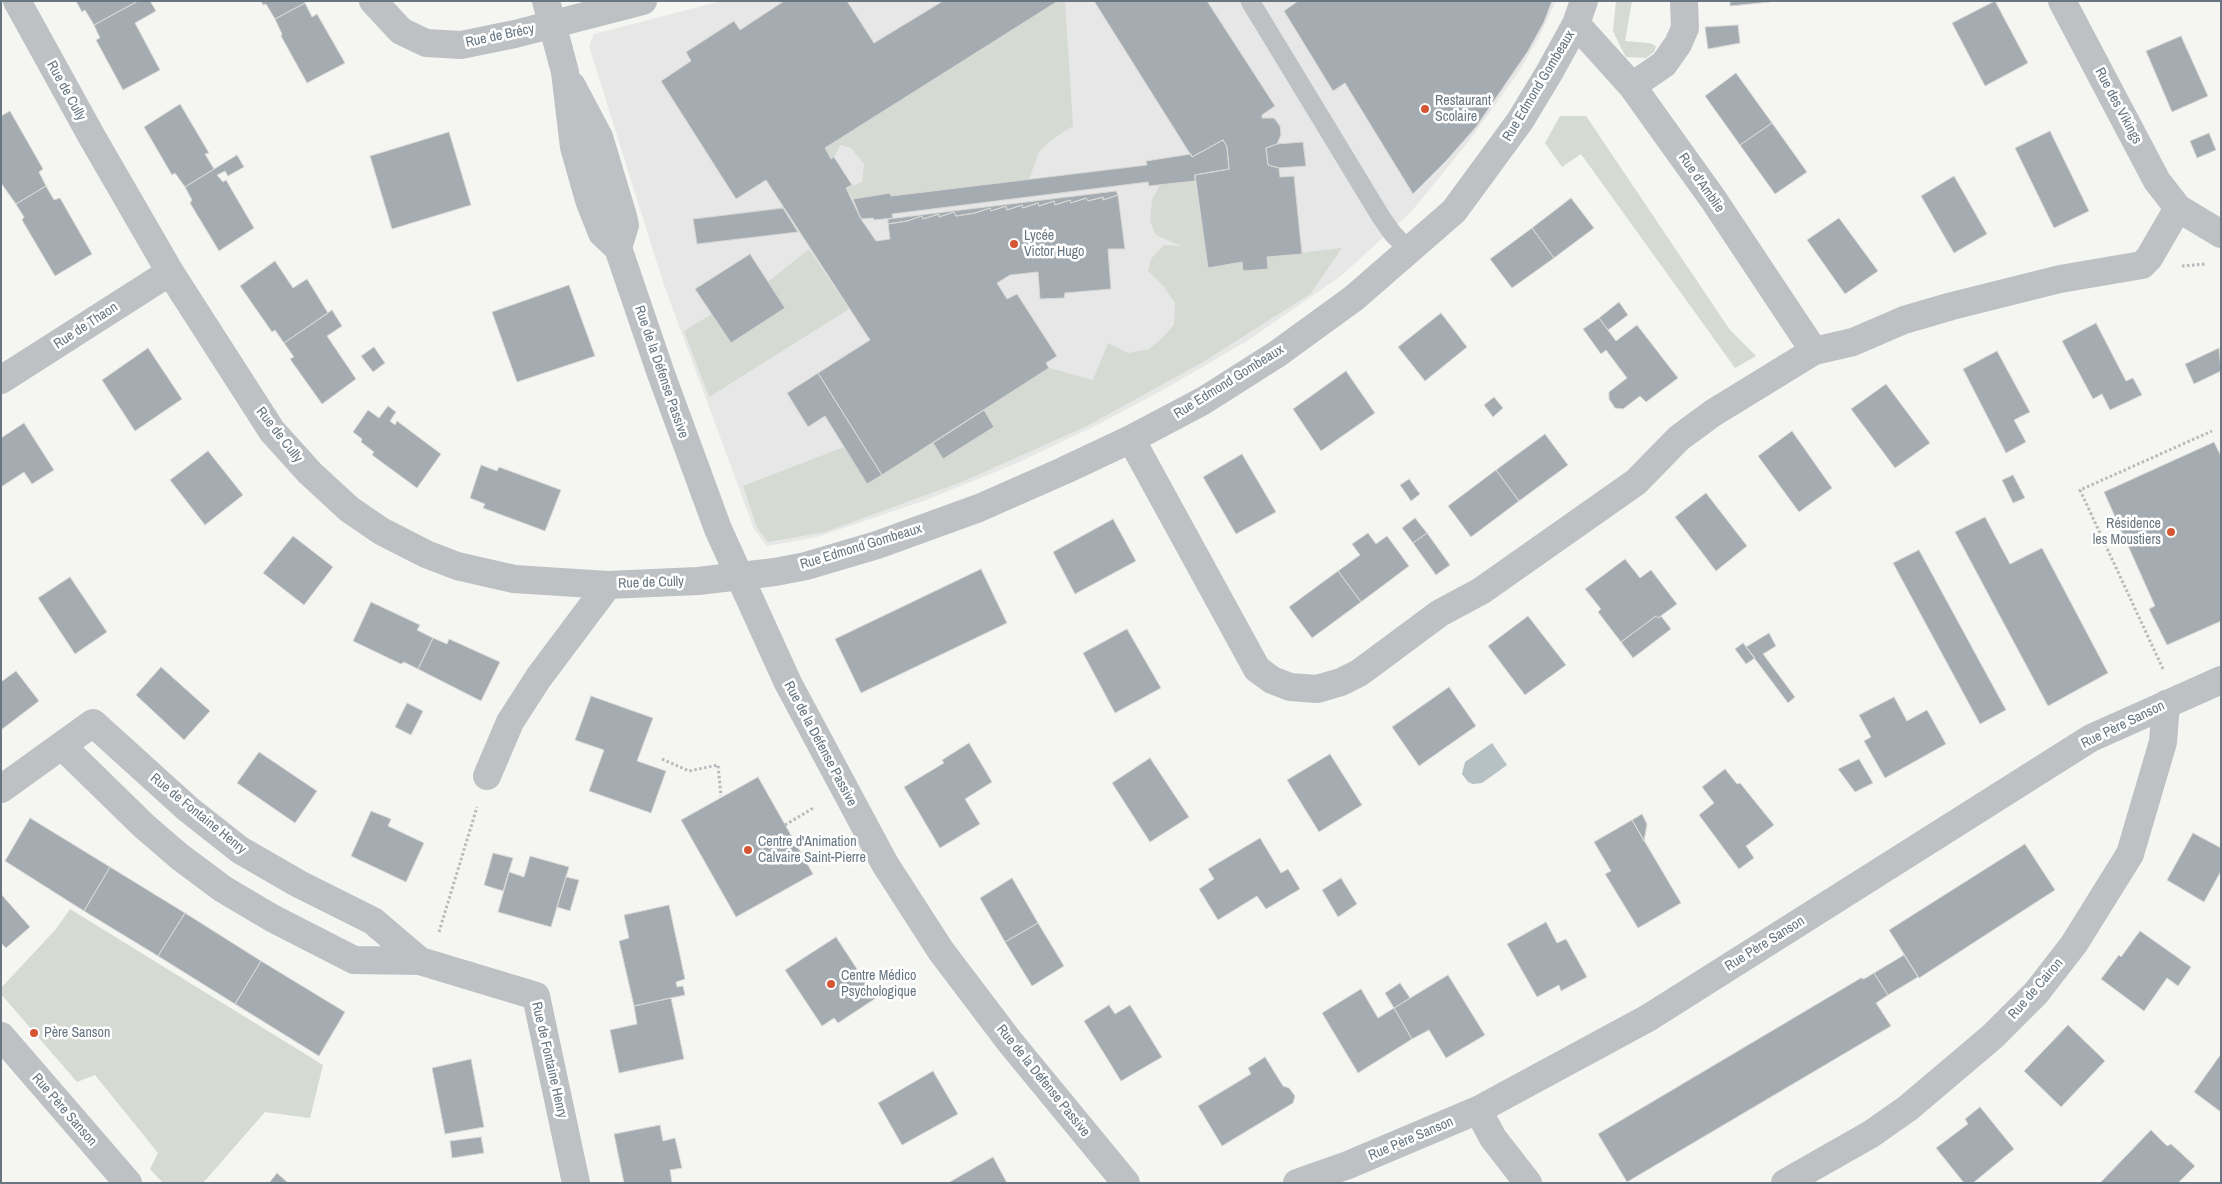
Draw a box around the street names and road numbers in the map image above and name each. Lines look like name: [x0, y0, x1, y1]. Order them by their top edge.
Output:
street label: Rue de Brécy: [464, 21, 536, 51]
street label: Rue Edmond Gombeaux: [1499, 28, 1579, 144]
street label: Rue de Cully: [43, 58, 89, 124]
street label: Rue des Vikings: [2091, 65, 2145, 147]
street label: Rue d'Amblie: [1674, 150, 1728, 216]
street label: Rue de Thaon: [51, 299, 121, 353]
street label: Rue de la Défense Passive: [630, 303, 692, 441]
street label: Rue Edmond Gombeaux: [1171, 341, 1287, 423]
street label: Rue de Cully: [252, 404, 306, 466]
street label: Rue Edmond Gombeaux: [798, 520, 924, 574]
street label: Rue de Cully: [618, 573, 684, 593]
street label: Rue de la Défense Passive: [780, 679, 860, 809]
street label: Rue Père Sanson: [2079, 698, 2167, 752]
street label: Rue de Fontaine Henry: [147, 770, 249, 858]
street label: Rue Père Sanson: [1722, 913, 1808, 975]
street label: Rue de Cairon: [2005, 955, 2067, 1023]
street label: Rue de Fontaine Henry: [527, 1000, 571, 1120]
street label: Rue de la Défense Passive: [993, 1022, 1093, 1140]
street label: Rue Père Sanson: [28, 1070, 100, 1150]
street label: Rue Père Sanson: [1366, 1114, 1456, 1164]

